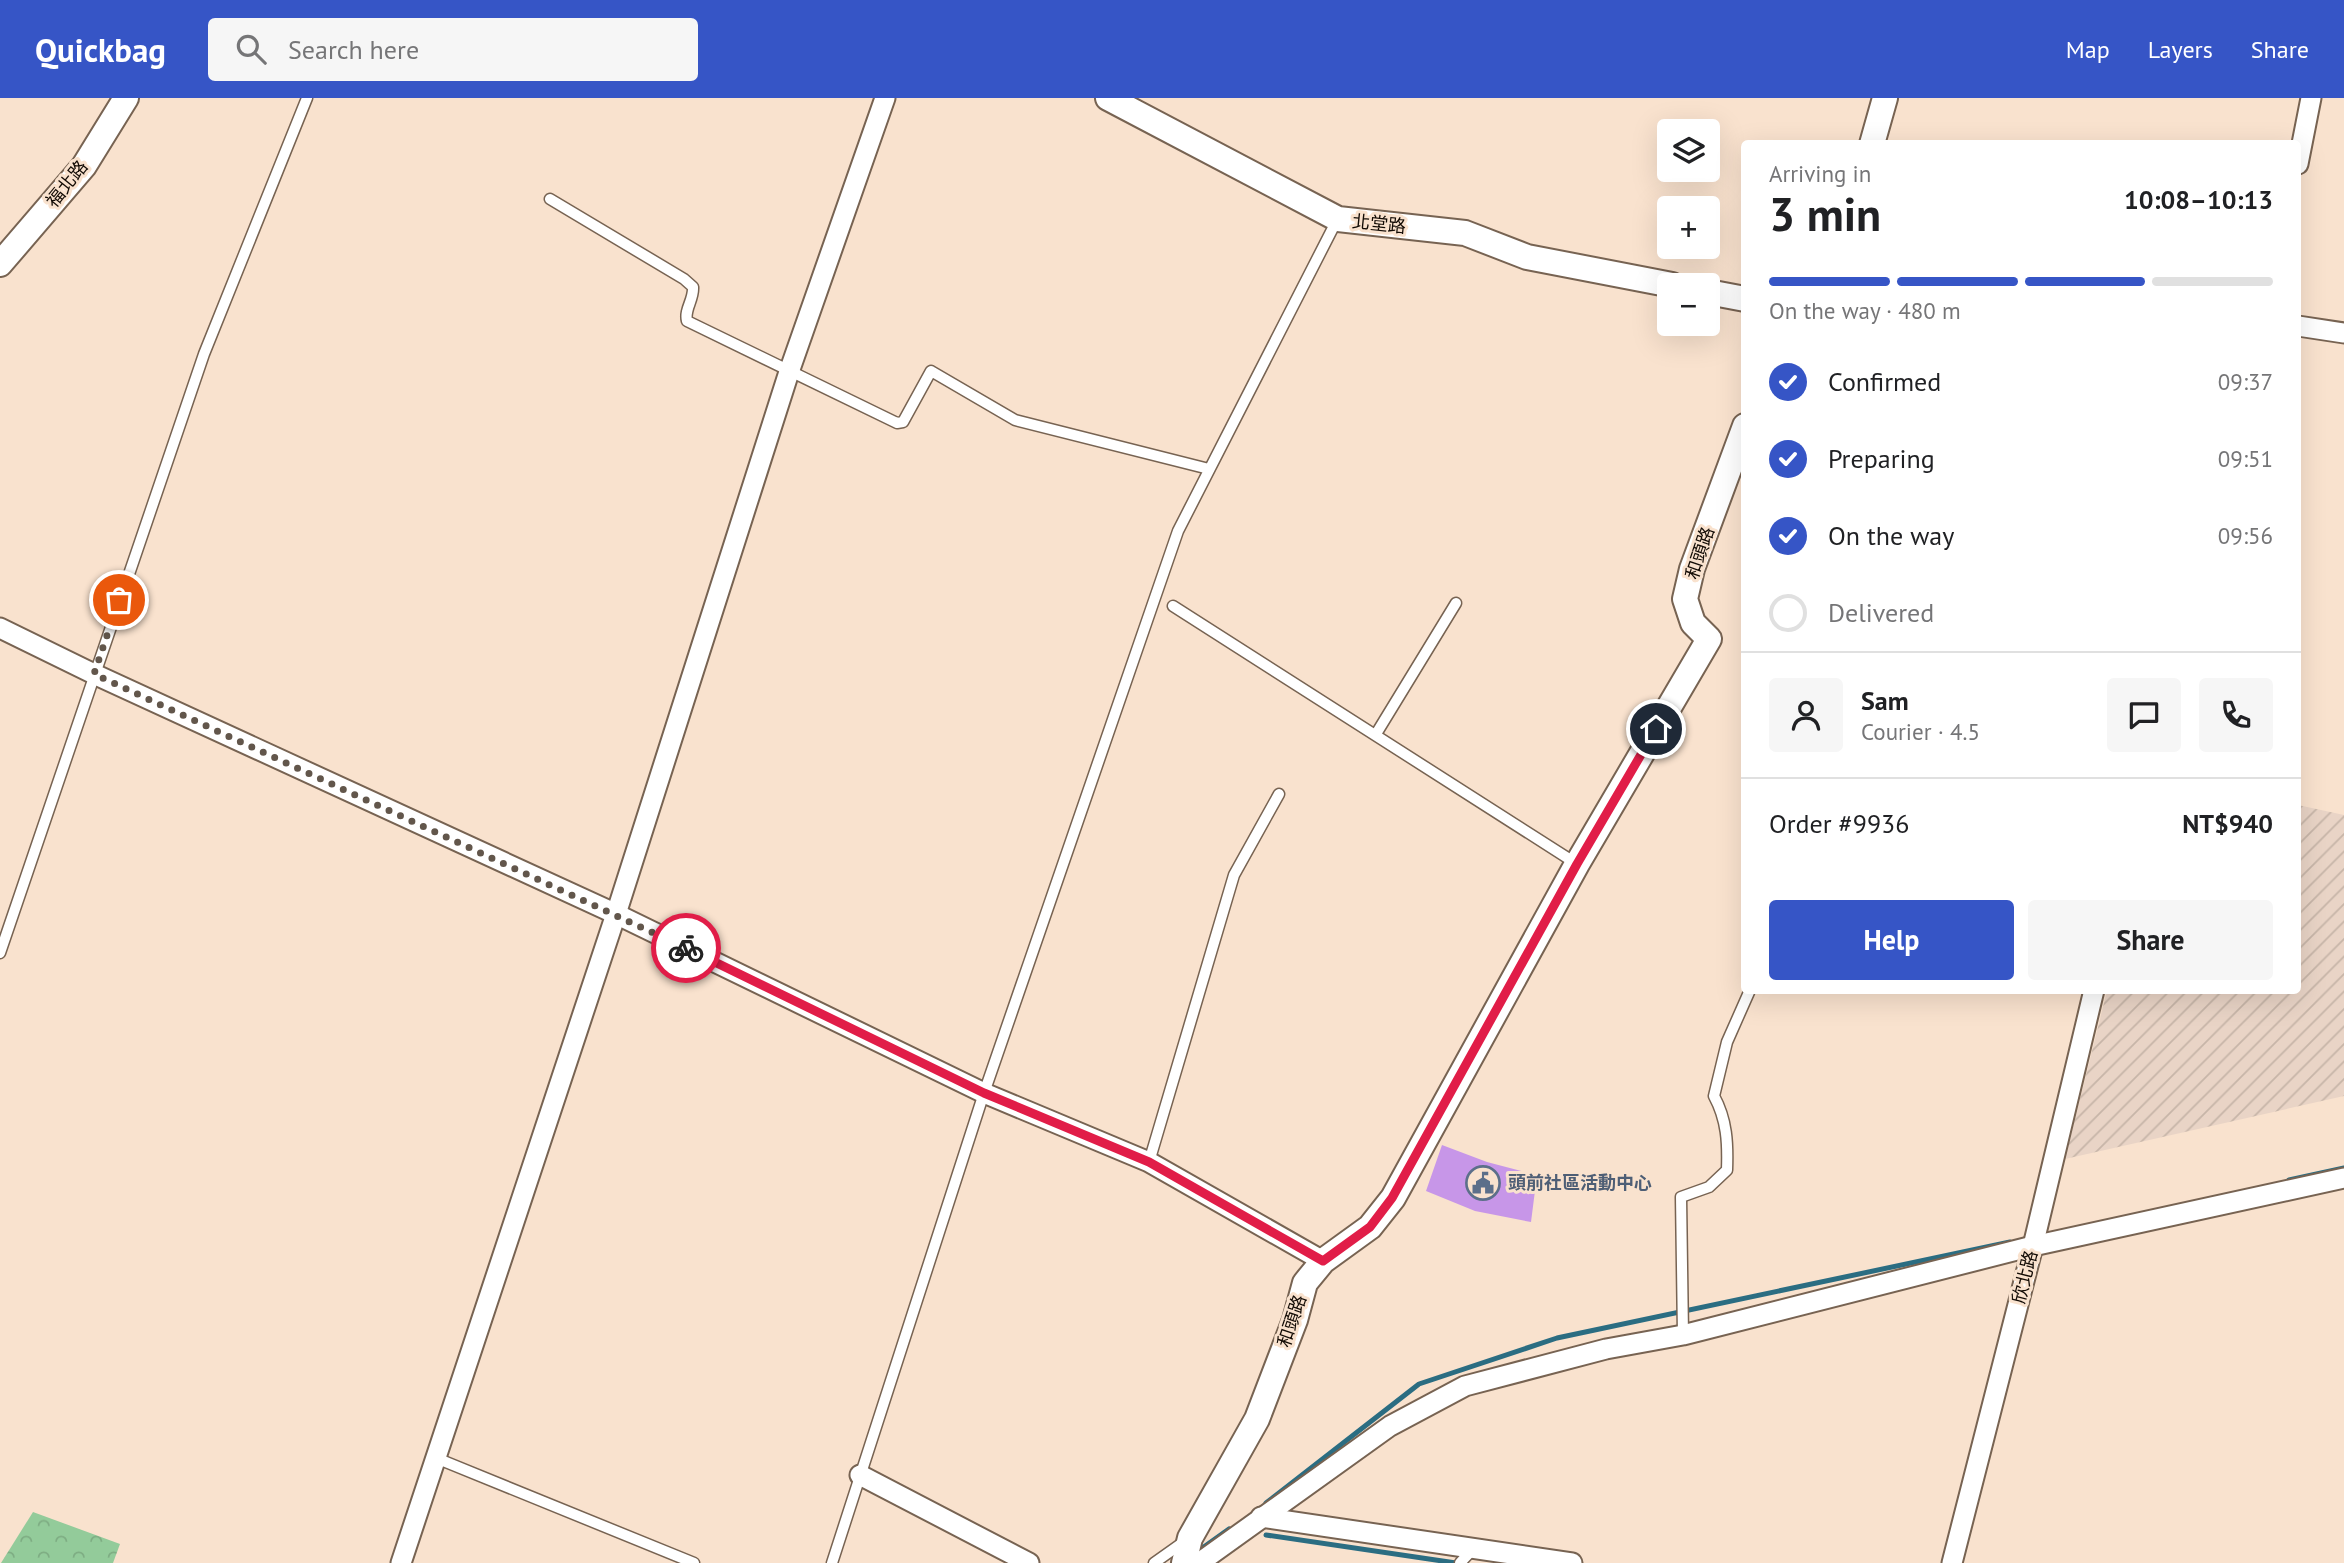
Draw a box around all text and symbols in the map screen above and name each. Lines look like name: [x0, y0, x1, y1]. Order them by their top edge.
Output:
search box: [208, 18, 698, 81]
text: Quickbag: [35, 28, 166, 71]
icon: search: [232, 30, 270, 68]
text: Search here: [288, 33, 419, 66]
text: Map: [2066, 34, 2110, 65]
text: Layers: [2148, 34, 2213, 65]
text: Share: [2251, 34, 2309, 65]
map controls: [1657, 119, 1720, 336]
button: layers: [1657, 119, 1720, 182]
street label: 福北路: [41, 155, 93, 212]
text: Arriving in: [1769, 159, 1871, 188]
text: 10:08–10:13: [2124, 183, 2273, 216]
text: 3 min: [1769, 184, 1881, 244]
button: +: [1657, 196, 1720, 259]
street label: 北堂路: [1351, 209, 1407, 238]
button: −: [1657, 273, 1720, 336]
text: On the way · 480 m: [1769, 296, 1961, 325]
icon: check: [1769, 363, 1807, 401]
text: Confirmed: [1828, 365, 1941, 398]
text: 09:37: [2218, 367, 2273, 396]
icon: check: [1769, 440, 1807, 478]
text: Preparing: [1828, 442, 1935, 475]
text: 09:51: [2218, 444, 2273, 473]
icon: check: [1769, 517, 1807, 555]
text: On the way: [1828, 519, 1954, 552]
text: 09:56: [2218, 521, 2273, 550]
street label: 和頭路: [1680, 524, 1719, 582]
pin: [89, 570, 149, 630]
icon: bag: [100, 581, 138, 619]
text: Delivered: [1828, 596, 1934, 629]
button: person: [1769, 678, 1843, 752]
button: chat: [2107, 678, 2181, 752]
button: phone: [2199, 678, 2273, 752]
text: Sam: [1861, 684, 1909, 717]
pin: [1626, 699, 1686, 759]
icon: home: [1637, 710, 1675, 748]
text: Courier · 4.5: [1861, 717, 1980, 746]
text: Order #9936: [1769, 807, 1909, 840]
text: NT$940: [2182, 807, 2273, 840]
button: Help: [1769, 900, 2014, 980]
button: Share: [2028, 900, 2273, 980]
courier: [651, 913, 721, 983]
icon: bike: [667, 929, 705, 967]
public building icon: 頭前社區活動中心: [1464, 1164, 1502, 1202]
place label: 頭前社區活動中心: [1508, 1171, 1652, 1194]
street label: 欣北路: [2007, 1248, 2042, 1306]
street label: 和頭路: [1272, 1292, 1311, 1350]

